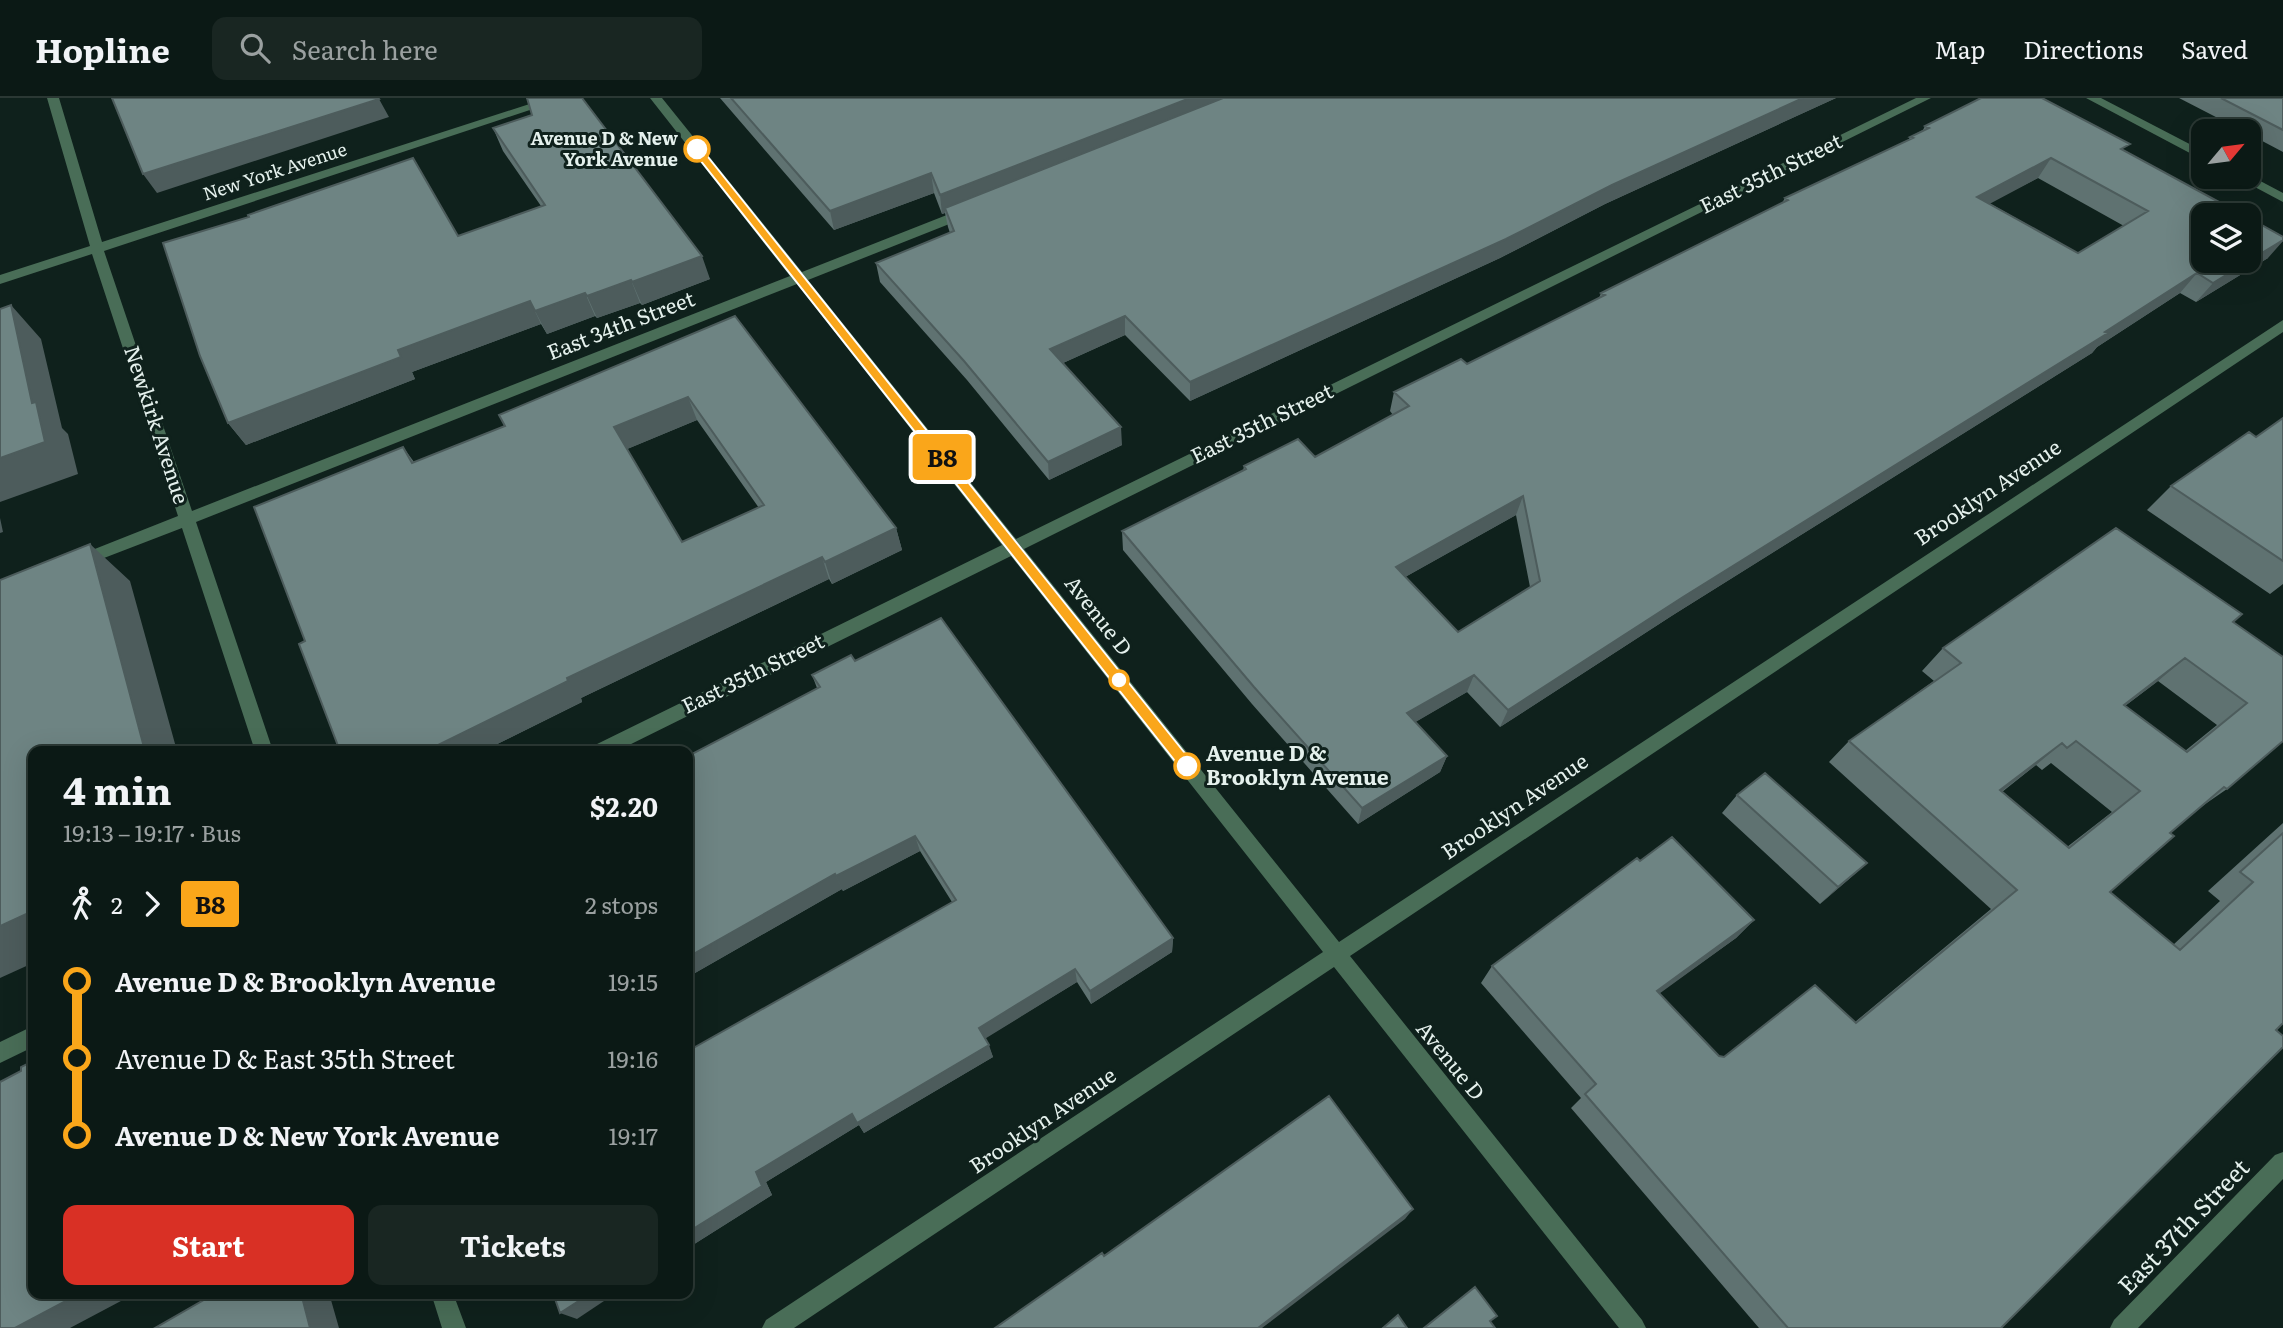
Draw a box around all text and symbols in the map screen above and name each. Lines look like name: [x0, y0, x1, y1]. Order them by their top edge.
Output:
search box: [212, 17, 702, 80]
text: Hopline: [35, 24, 170, 73]
icon: search: [236, 29, 274, 67]
text: Search here: [292, 29, 438, 68]
text: Map: [1934, 31, 1985, 66]
text: Directions: [2023, 31, 2143, 66]
text: Saved: [2181, 31, 2248, 66]
north arrow: [2191, 119, 2261, 189]
map controls: [2191, 119, 2261, 273]
place label: Avenue D & New York Avenue: [530, 124, 679, 172]
street label: East 35th Street: [1693, 124, 1847, 220]
street label: New York Avenue: [199, 135, 350, 207]
marker: Avenue D & New York Avenue: [684, 136, 710, 162]
button: layers: [2191, 203, 2261, 273]
street label: East 34th Street: [542, 281, 699, 366]
street label: Newkirk Avenue: [118, 341, 199, 507]
street label: East 35th Street: [1184, 374, 1338, 470]
street label: Brooklyn Avenue: [1907, 430, 2066, 552]
line badge: B8: [911, 434, 974, 480]
text: B8: [927, 439, 957, 474]
street label: Avenue D: [1059, 568, 1141, 661]
street label: East 35th Street: [675, 624, 829, 720]
unlabelled marker: [1109, 670, 1129, 690]
place label: Avenue D & Brooklyn Avenue: [1206, 736, 1389, 791]
street label: Brooklyn Avenue: [1434, 744, 1593, 866]
marker: Avenue D & Brooklyn Avenue: [1174, 753, 1200, 779]
text: 4 min: [63, 760, 172, 817]
text: $2.20: [590, 786, 658, 825]
text: 19:13 – 19:17 · Bus: [63, 815, 241, 849]
icon: walk: [63, 885, 101, 923]
icon: forward: [133, 885, 171, 923]
text: B8: [195, 886, 225, 921]
text: 2: [111, 887, 123, 921]
text: 2 stops: [585, 887, 658, 921]
text: Avenue D & Brooklyn Avenue: [115, 961, 496, 1000]
text: 19:15: [608, 964, 658, 998]
street label: Avenue D: [1410, 1013, 1494, 1106]
text: Avenue D & East 35th Street: [115, 1038, 455, 1077]
text: 19:16: [607, 1041, 658, 1075]
street label: Brooklyn Avenue: [962, 1058, 1121, 1180]
text: Avenue D & New York Avenue: [115, 1115, 499, 1154]
text: 19:17: [609, 1118, 658, 1152]
street label: East 37th Street: [2108, 1149, 2256, 1301]
button: Start: [63, 1205, 354, 1285]
button: Tickets: [368, 1205, 658, 1285]

